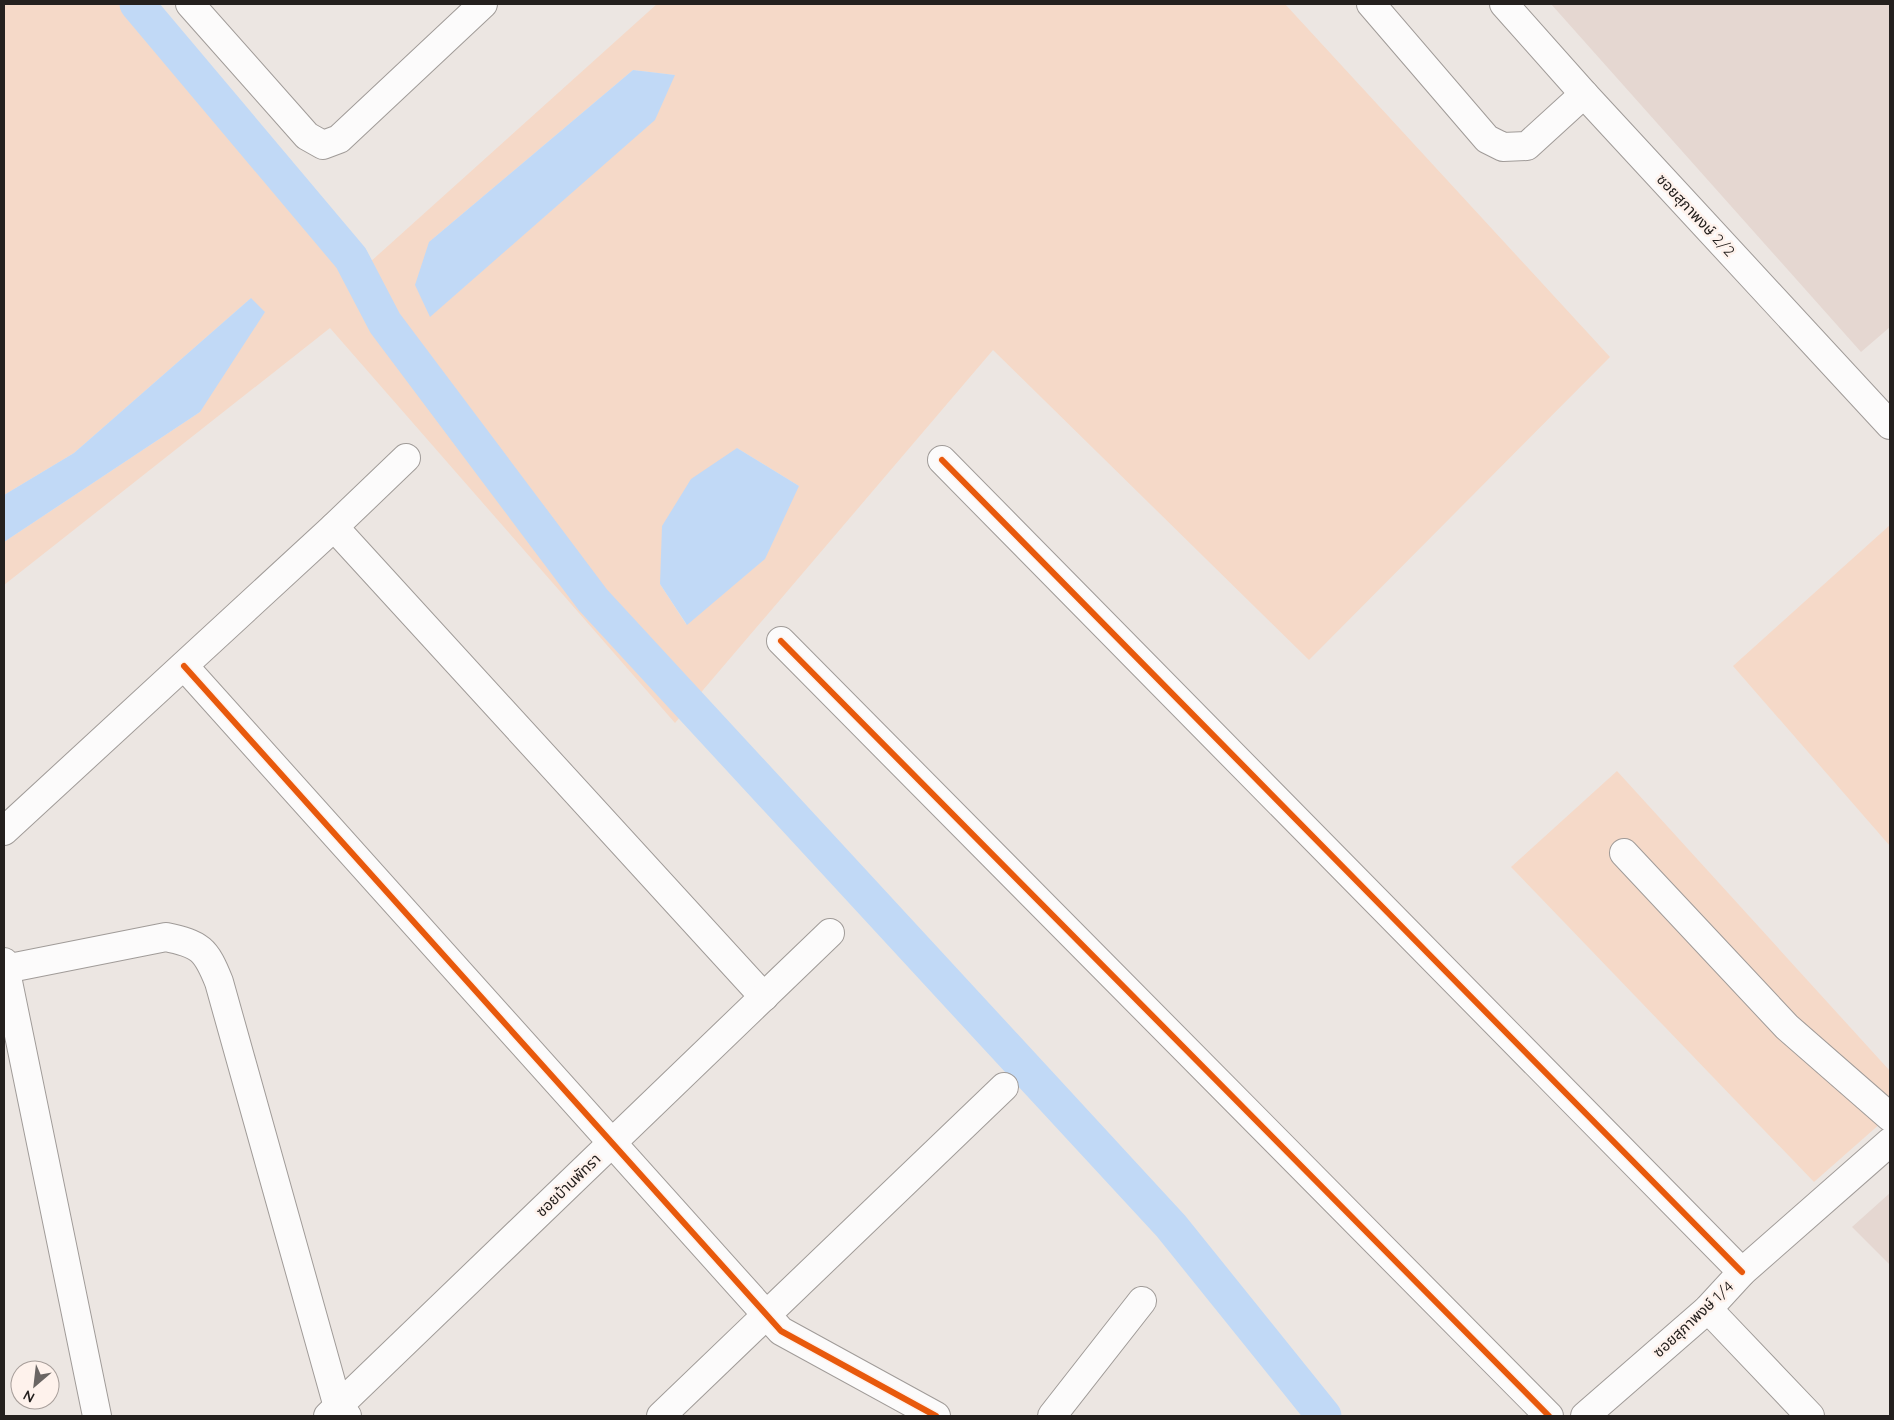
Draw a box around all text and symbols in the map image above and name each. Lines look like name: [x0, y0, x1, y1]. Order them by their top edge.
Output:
street label: ซอยสุภาพงษ์ 2/2: [1653, 170, 1739, 260]
street label: ซอยบ้านพัทรา: [531, 1149, 605, 1221]
street label: ซอยสุภาพงษ์ 1/4: [1649, 1277, 1737, 1361]
north arrow: [10, 1360, 60, 1410]
text: N: [20, 1386, 38, 1407]

